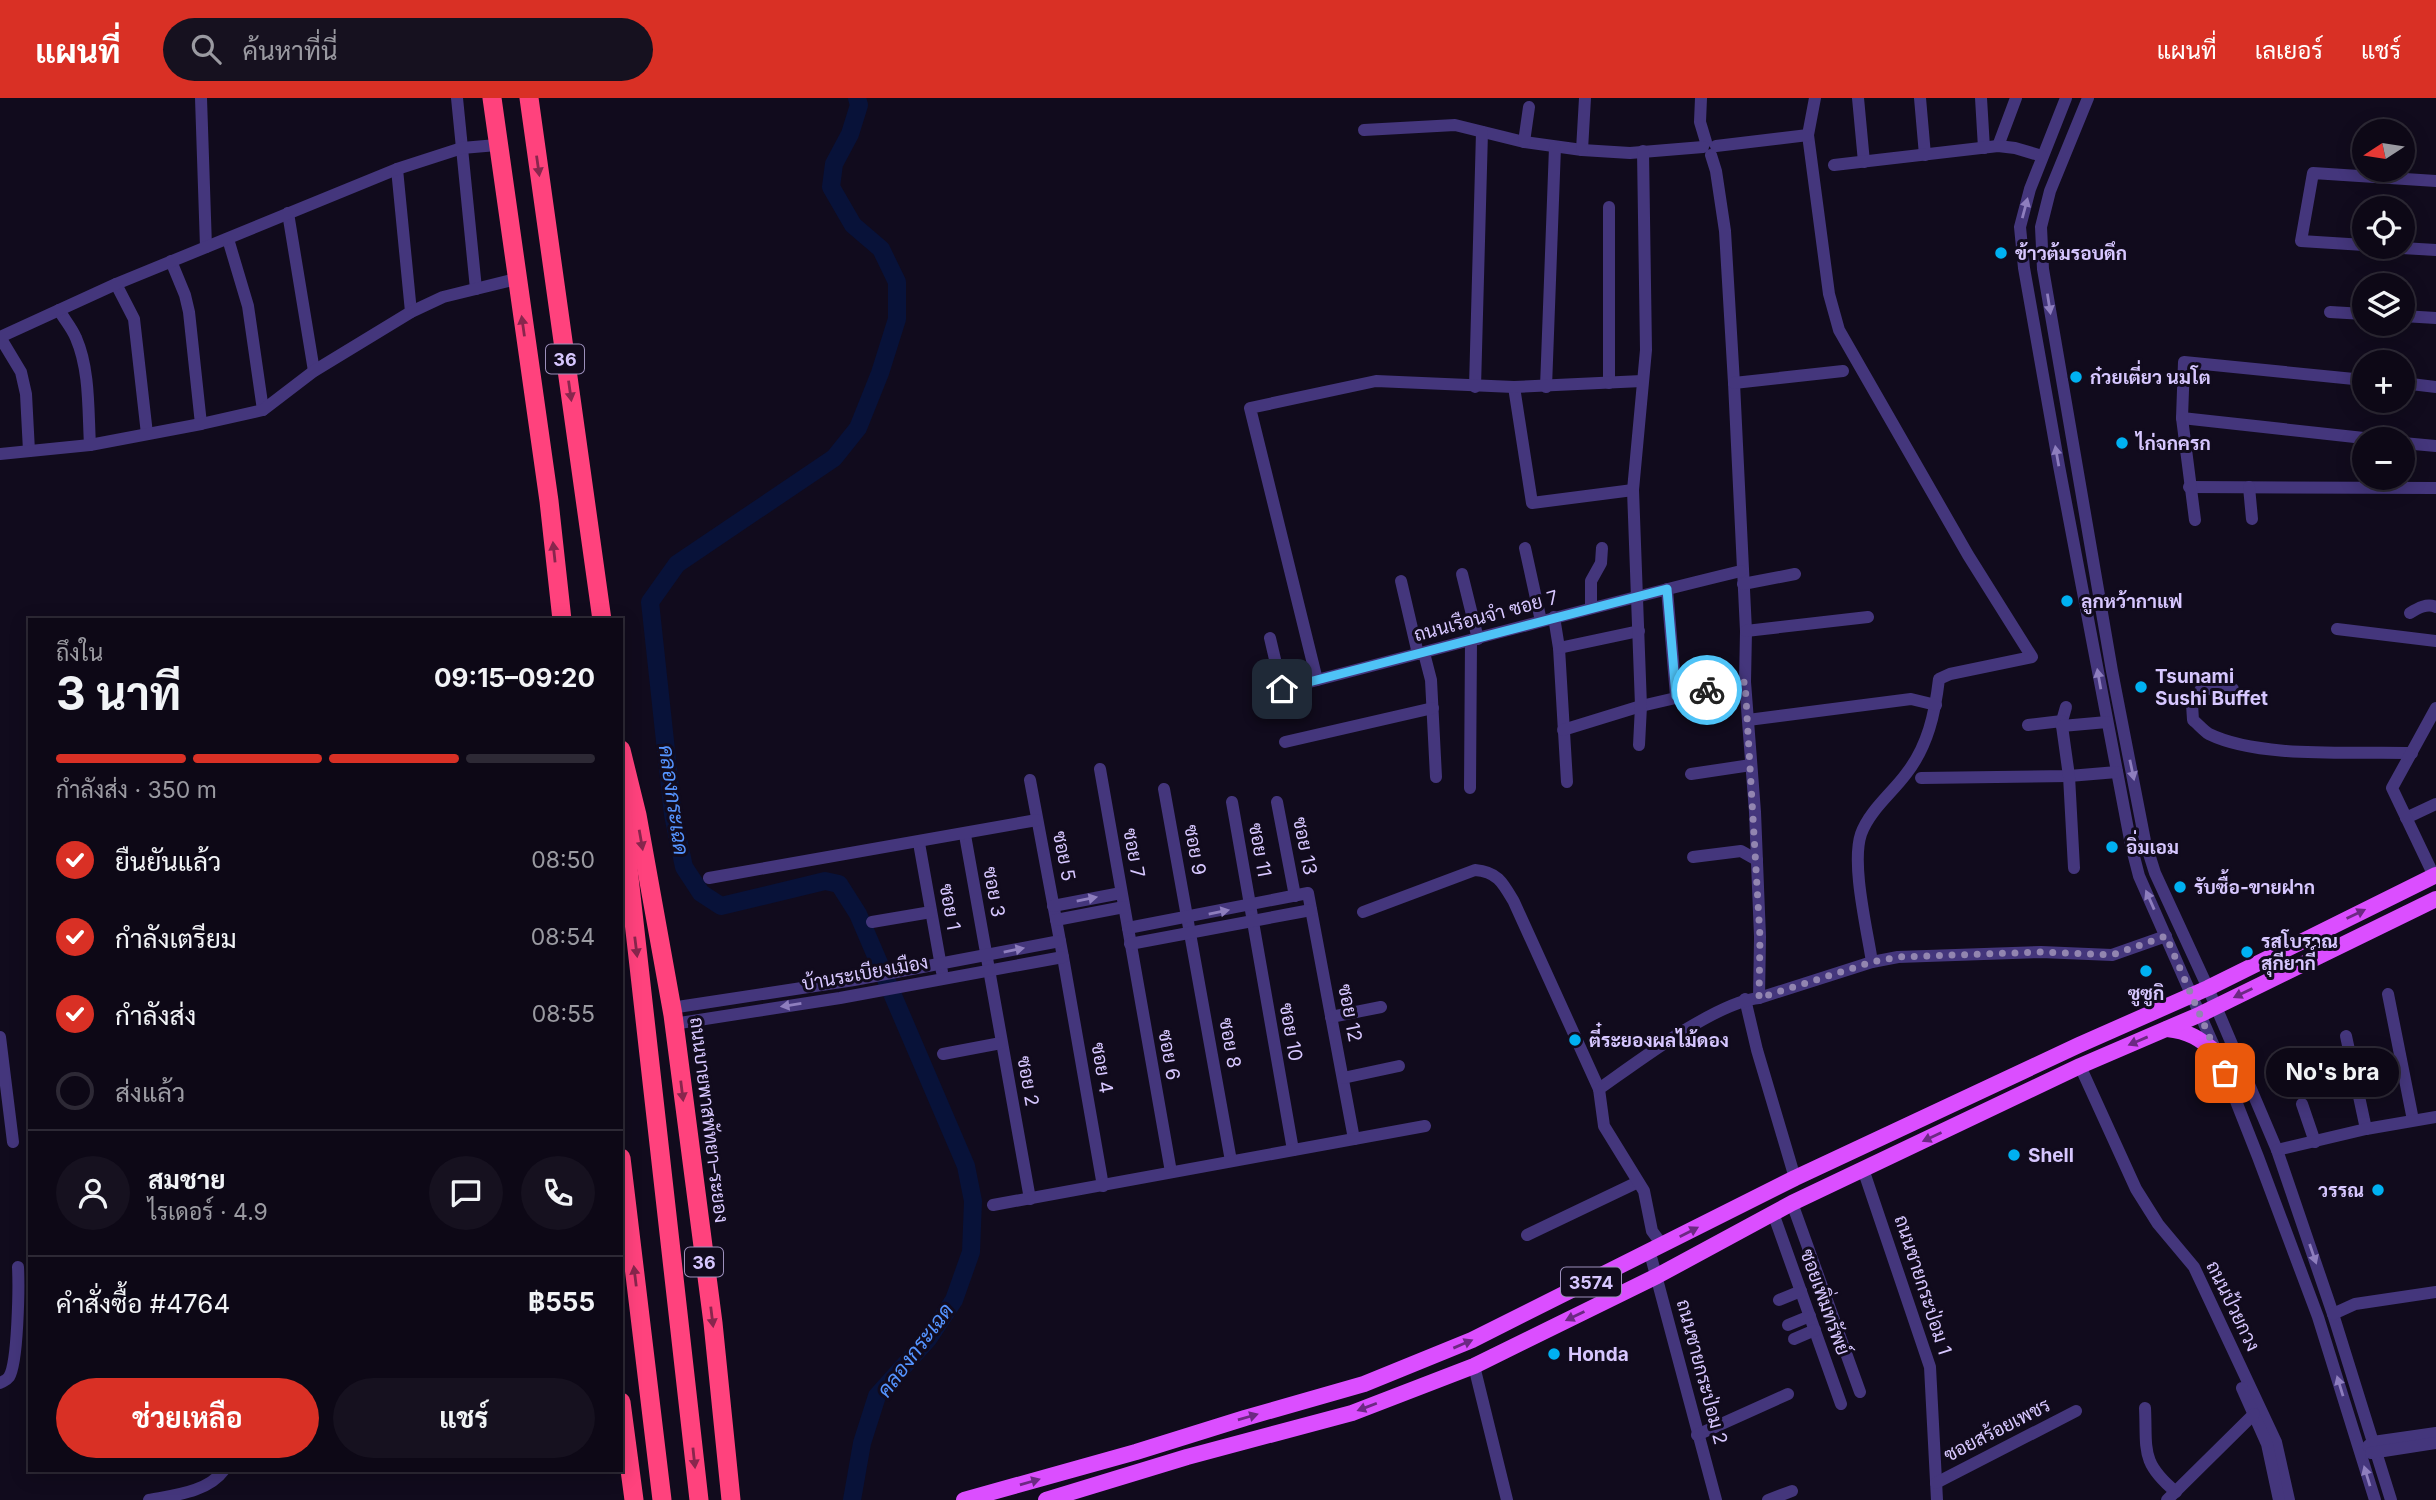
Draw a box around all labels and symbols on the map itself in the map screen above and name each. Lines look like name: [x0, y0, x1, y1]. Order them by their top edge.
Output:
north arrow: [2352, 119, 2415, 182]
one-way arrow: [533, 155, 544, 177]
one-way arrow: [2020, 196, 2031, 218]
place label: ข้าวต้มรอบดึก: [2015, 241, 2127, 265]
marker: ข้าวต้มรอบดึก: [1993, 245, 2009, 261]
one-way arrow: [2044, 293, 2055, 315]
one-way arrow: [518, 315, 529, 337]
road number: 36: [546, 344, 584, 374]
place label: ก๋วยเตี่ยว นมโต: [2090, 360, 2211, 389]
marker: ก๋วยเตี่ยว นมโต: [2068, 369, 2084, 385]
one-way arrow: [564, 380, 575, 402]
place label: ไก่จกครก: [2134, 431, 2211, 455]
marker: ไก่จกครก: [2114, 435, 2130, 451]
one-way arrow: [2051, 445, 2062, 467]
one-way arrow: [549, 540, 560, 562]
street label: ถนนเรือนจำ ซอย 7: [1411, 586, 1561, 646]
place label: ลูกหว้ากาแฟ: [2081, 590, 2183, 615]
marker: ลูกหว้ากาแฟ: [2059, 593, 2075, 609]
courier: [1672, 655, 1742, 725]
pin: [1252, 659, 1312, 719]
place label: Tsunami Sushi Buffet: [2155, 665, 2268, 710]
one-way arrow: [2093, 668, 2104, 690]
marker: Tsunami Sushi Buffet: [2133, 679, 2149, 695]
water label: คลองกระเฉด: [654, 743, 694, 857]
one-way arrow: [2126, 759, 2137, 781]
street label: ซอย 13: [1288, 815, 1322, 877]
street label: ซอย 11: [1244, 821, 1276, 879]
street label: ซอย 9: [1179, 823, 1211, 877]
street label: ซอย 7: [1118, 826, 1150, 880]
one-way arrow: [636, 829, 647, 851]
street label: ซอย 5: [1048, 829, 1080, 883]
place label: อิ่มเอม: [2126, 830, 2179, 859]
marker: อิ่มเอม: [2104, 839, 2120, 855]
street label: ซอย 3: [978, 865, 1010, 919]
place label: รับซื้อ-ขายฝาก: [2194, 869, 2315, 899]
marker: รับซื้อ-ขายฝาก: [2172, 879, 2188, 895]
street label: ซอย 1: [935, 882, 965, 932]
one-way arrow: [2144, 890, 2155, 911]
one-way arrow: [1076, 894, 1098, 905]
one-way arrow: [1208, 906, 1230, 917]
one-way arrow: [2346, 908, 2366, 919]
place label: รสโบราณ สุกียากี์: [2261, 929, 2338, 978]
one-way arrow: [631, 937, 642, 959]
one-way arrow: [1003, 944, 1025, 955]
marker: รสโบราณ สุกียากี์: [2239, 944, 2255, 960]
street label: บ้านระเบียงเมือง: [800, 950, 930, 995]
marker: ซูซูกิ: [2138, 963, 2154, 979]
street label: ซอย 12: [1333, 982, 1367, 1044]
place label: ซูซูกิ: [2128, 982, 2164, 1007]
one-way arrow: [2233, 988, 2253, 999]
one-way arrow: [779, 1000, 801, 1011]
street label: ซอย 10: [1275, 1001, 1307, 1063]
street label: ถนนบายพาสพัทยา–ระยอง: [685, 1016, 733, 1224]
street label: ซอย 8: [1214, 1016, 1246, 1070]
place label: ตี๋ระยองผลไม้ดอง: [1589, 1022, 1729, 1052]
street label: ซอย 6: [1153, 1028, 1185, 1082]
marker: ตี๋ระยองผลไม้ดอง: [1567, 1032, 1583, 1048]
one-way arrow: [2128, 1035, 2148, 1047]
street label: ซอย 4: [1086, 1041, 1118, 1095]
pin: [2195, 1043, 2255, 1103]
callout: No's bra: [2267, 1048, 2400, 1098]
street label: ซอย 2: [1012, 1054, 1044, 1108]
one-way arrow: [677, 1080, 688, 1102]
one-way arrow: [1922, 1131, 1942, 1142]
place label: Shell: [2028, 1144, 2074, 1167]
marker: Shell: [2006, 1147, 2022, 1163]
place label: วรรณ: [2318, 1179, 2364, 1202]
marker: วรรณ: [2370, 1182, 2386, 1198]
street label: ถนนชายกระป่อม 1: [1890, 1212, 1957, 1358]
one-way arrow: [1679, 1227, 1699, 1238]
one-way arrow: [2308, 1243, 2319, 1264]
street label: ซอยเพิ่มทรัพย์: [1795, 1244, 1860, 1358]
road number: 36: [685, 1247, 723, 1276]
street label: ถนนป้วยกวง: [2201, 1257, 2266, 1355]
one-way arrow: [630, 1264, 641, 1286]
road number: 3574: [1561, 1268, 1621, 1296]
street label: ถนนชายกระป่อม 2: [1672, 1297, 1733, 1447]
water label: คลองกระเฉด: [872, 1298, 958, 1402]
one-way arrow: [706, 1306, 717, 1328]
one-way arrow: [1565, 1310, 1585, 1321]
one-way arrow: [1453, 1338, 1474, 1349]
place label: Honda: [1568, 1343, 1629, 1366]
marker: Honda: [1546, 1346, 1562, 1362]
one-way arrow: [2334, 1375, 2344, 1396]
street label: ซอยสร้อยเพชร: [1940, 1393, 2054, 1467]
one-way arrow: [1357, 1402, 1378, 1413]
one-way arrow: [1238, 1412, 1259, 1422]
one-way arrow: [689, 1447, 700, 1469]
one-way arrow: [2362, 1465, 2372, 1486]
one-way arrow: [1020, 1476, 1041, 1486]

